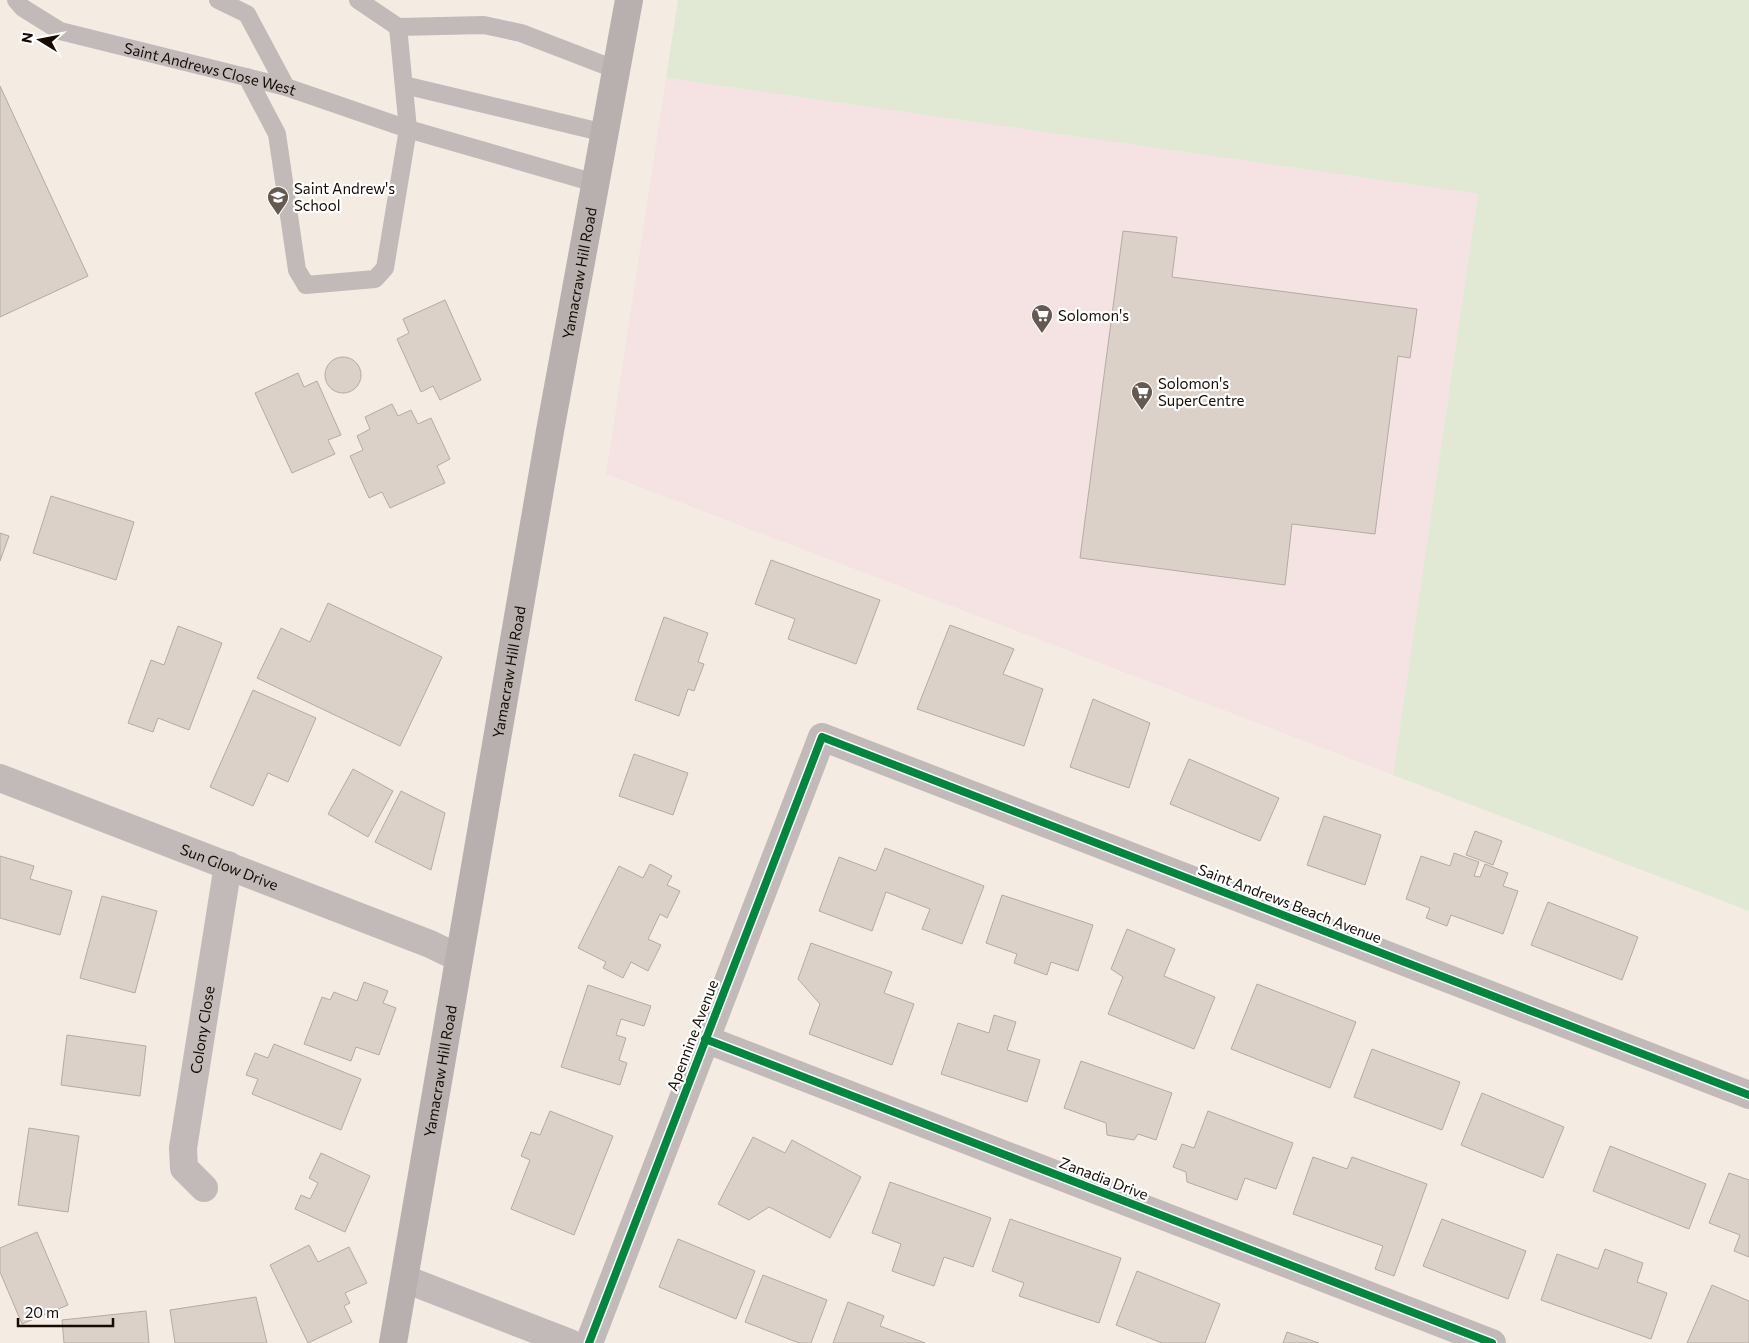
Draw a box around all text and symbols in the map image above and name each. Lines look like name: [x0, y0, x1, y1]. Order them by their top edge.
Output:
north arrow: [15, 15, 65, 65]
text: N: [17, 31, 36, 44]
street label: Saint Andrews Close West: [122, 38, 299, 99]
place label: Saint Andrew's School: [294, 179, 395, 214]
school or university icon: Saint Andrew's School: [266, 185, 290, 216]
street label: Yamacraw Hill Road: [558, 206, 600, 340]
supermarket icon: Solomon's: [1030, 303, 1054, 334]
place label: Solomon's: [1058, 306, 1129, 324]
place label: Solomon's SuperCentre: [1158, 374, 1245, 409]
supermarket icon: Solomon's SuperCentre: [1130, 380, 1154, 411]
street label: Yamacraw Hill Road: [488, 605, 529, 739]
street label: Sun Glow Drive: [178, 840, 281, 894]
street label: Saint Andrews Beach Avenue: [1196, 860, 1384, 946]
street label: Apennine Avenue: [663, 977, 721, 1093]
street label: Colony Close: [186, 984, 218, 1075]
street label: Yamacraw Hill Road: [420, 1004, 460, 1138]
street label: Zanadia Drive: [1057, 1153, 1151, 1203]
scale bar: [18, 1296, 112, 1328]
text: 20 m: [25, 1303, 59, 1321]

